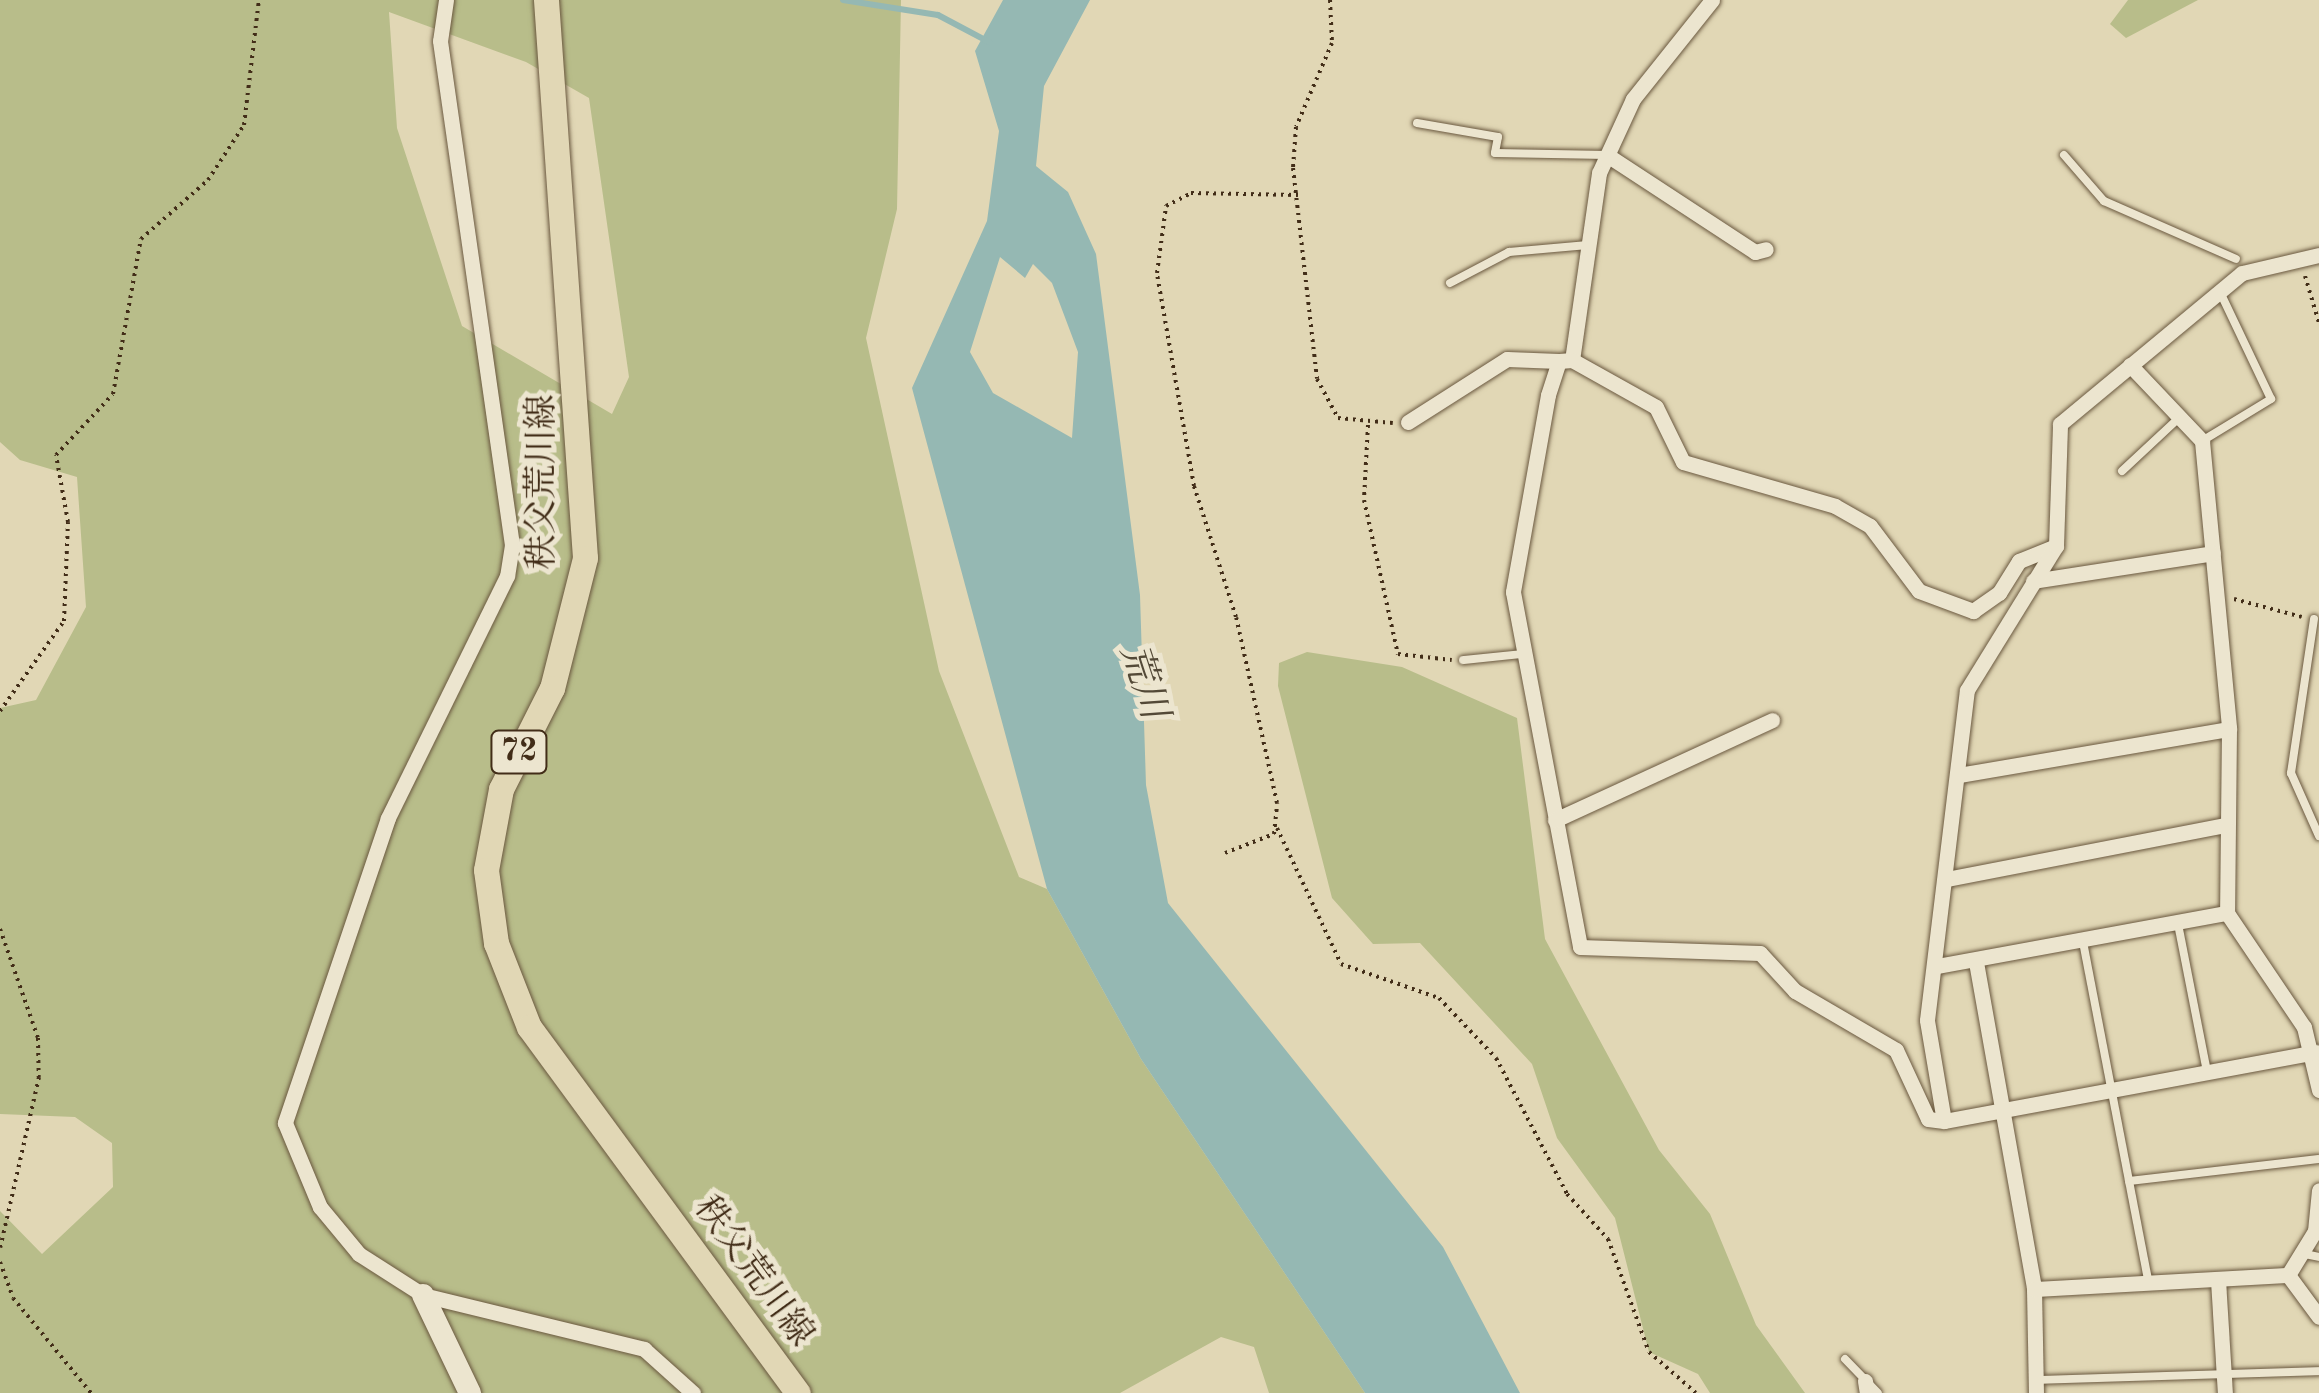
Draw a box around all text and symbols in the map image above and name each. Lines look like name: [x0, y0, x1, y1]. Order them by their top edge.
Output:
street label: 秩父荒川線: [522, 395, 564, 569]
water label: 荒川: [1109, 639, 1175, 725]
road number: 72: [489, 725, 549, 779]
street label: 秩父荒川線: [685, 1189, 821, 1355]

